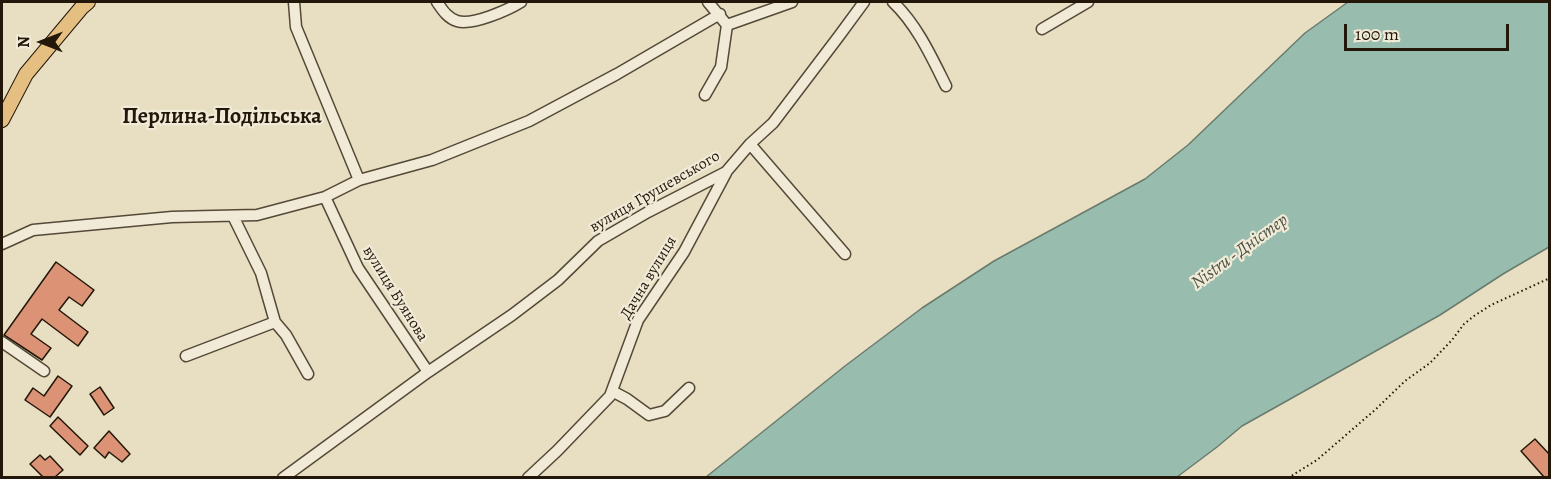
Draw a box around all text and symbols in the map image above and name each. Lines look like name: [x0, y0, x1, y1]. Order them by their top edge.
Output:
north arrow: [12, 12, 72, 72]
scale bar: [1347, 12, 1512, 50]
text: 100 m: [1355, 22, 1399, 46]
text: N: [13, 36, 35, 48]
district label: Перлина-Подільська: [122, 105, 322, 131]
street label: вулиця Грушевського: [586, 147, 724, 237]
water label: Nistru - Дністер: [1188, 210, 1292, 294]
street label: Дачна вулиця: [617, 233, 681, 323]
street label: вулиця Буянова: [358, 243, 432, 345]

